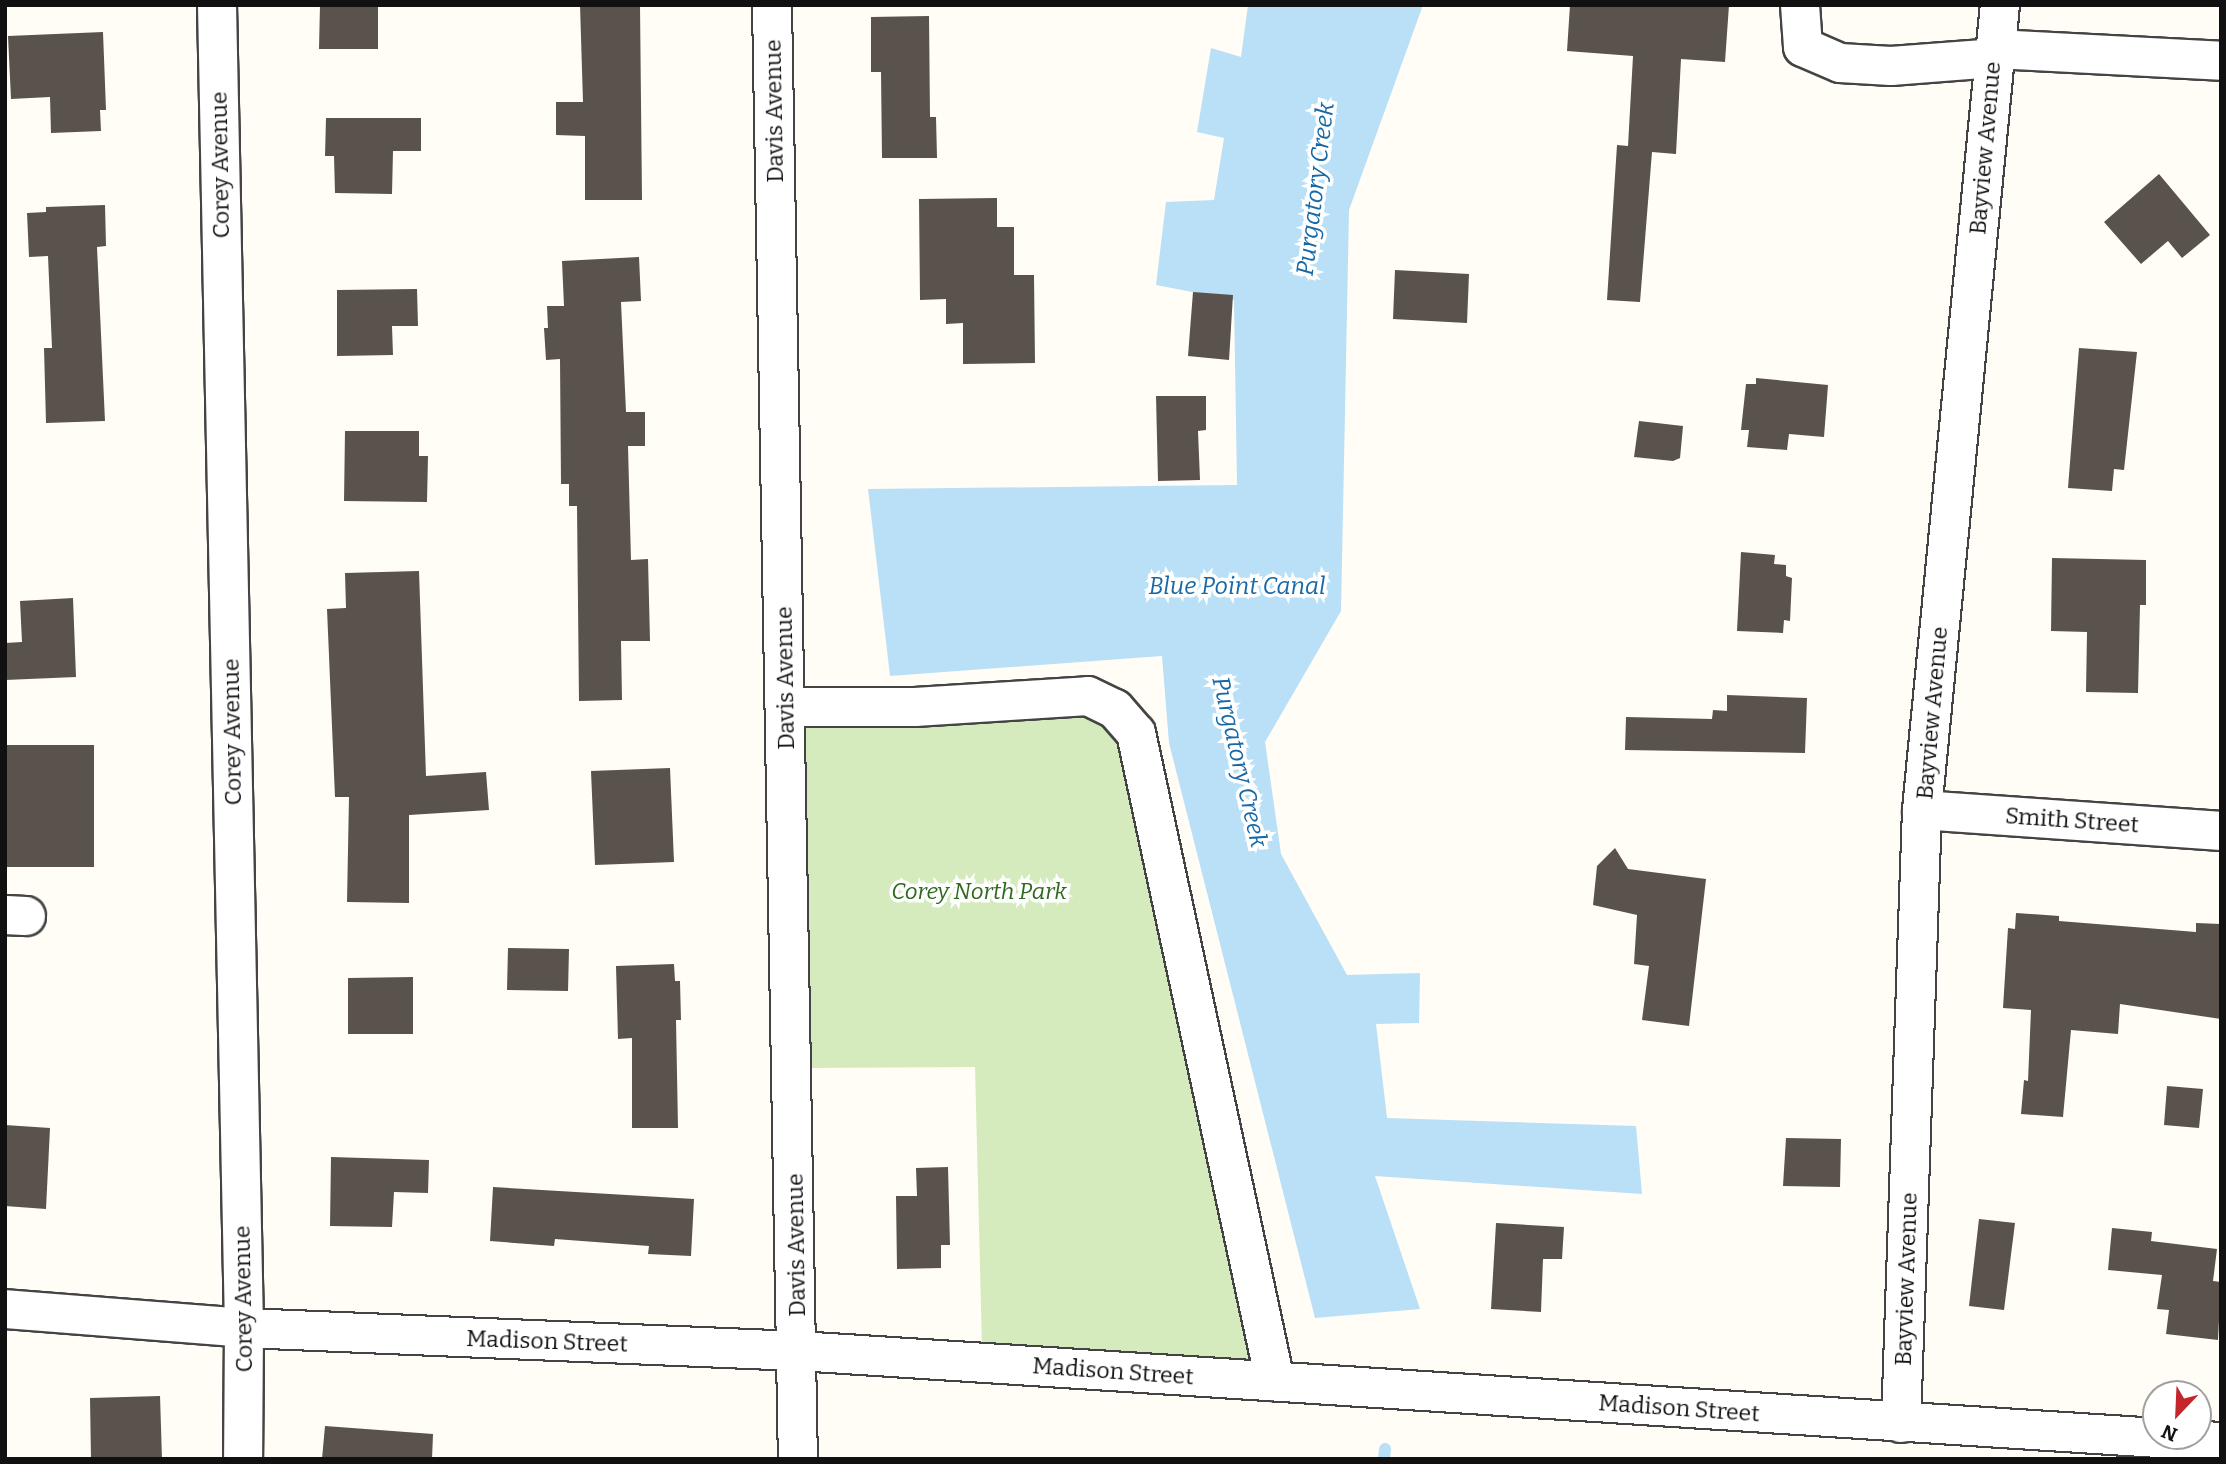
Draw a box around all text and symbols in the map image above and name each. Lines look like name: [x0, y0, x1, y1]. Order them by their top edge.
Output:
street label: Davis Avenue: [759, 39, 789, 183]
street label: Bayview Avenue: [1964, 60, 2006, 236]
street label: Corey Avenue: [205, 91, 235, 239]
water label: Purgatory Creek: [1291, 101, 1341, 277]
water label: Blue Point Canal: [1148, 573, 1326, 601]
street label: Davis Avenue: [770, 606, 800, 750]
street label: Bayview Avenue: [1911, 625, 1953, 801]
street label: Corey Avenue: [217, 658, 247, 806]
water label: Purgatory Creek: [1205, 674, 1273, 850]
street label: Smith Street: [2004, 802, 2140, 838]
park label: Corey North Park: [891, 877, 1067, 905]
street label: Davis Avenue: [781, 1173, 811, 1317]
street label: Bayview Avenue: [1889, 1192, 1923, 1366]
street label: Corey Avenue: [228, 1225, 258, 1373]
street label: Madison Street: [466, 1324, 628, 1358]
street label: Madison Street: [1031, 1352, 1195, 1390]
north arrow: [2142, 1380, 2212, 1450]
street label: Madison Street: [1597, 1389, 1761, 1427]
text: N: [2158, 1420, 2181, 1446]

